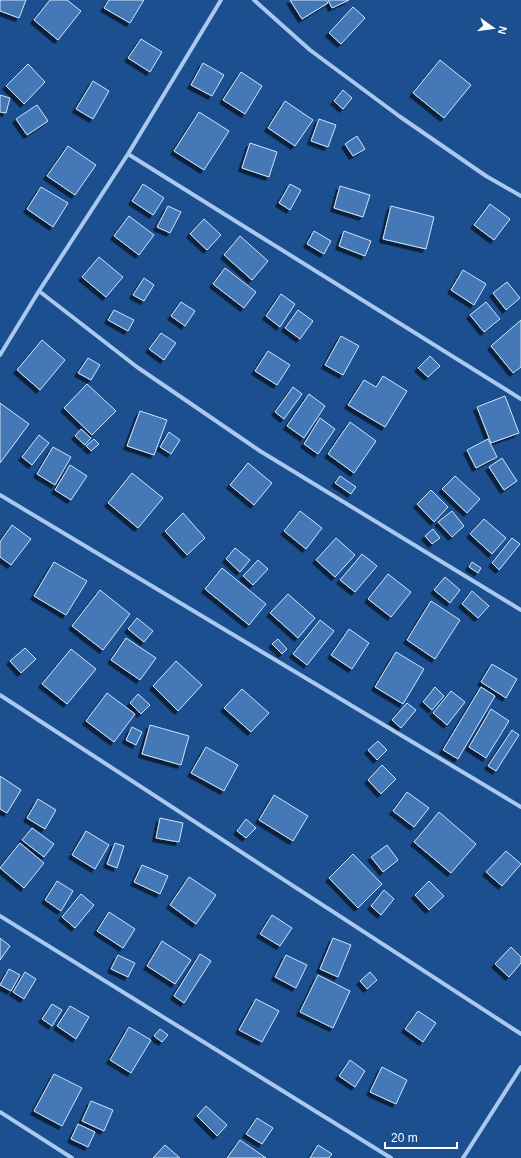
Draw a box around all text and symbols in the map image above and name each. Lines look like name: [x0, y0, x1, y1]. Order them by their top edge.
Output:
north arrow: [473, 8, 513, 48]
text: N: [496, 25, 509, 36]
scale bar: [385, 1124, 457, 1150]
text: 20 m: [391, 1131, 418, 1145]

